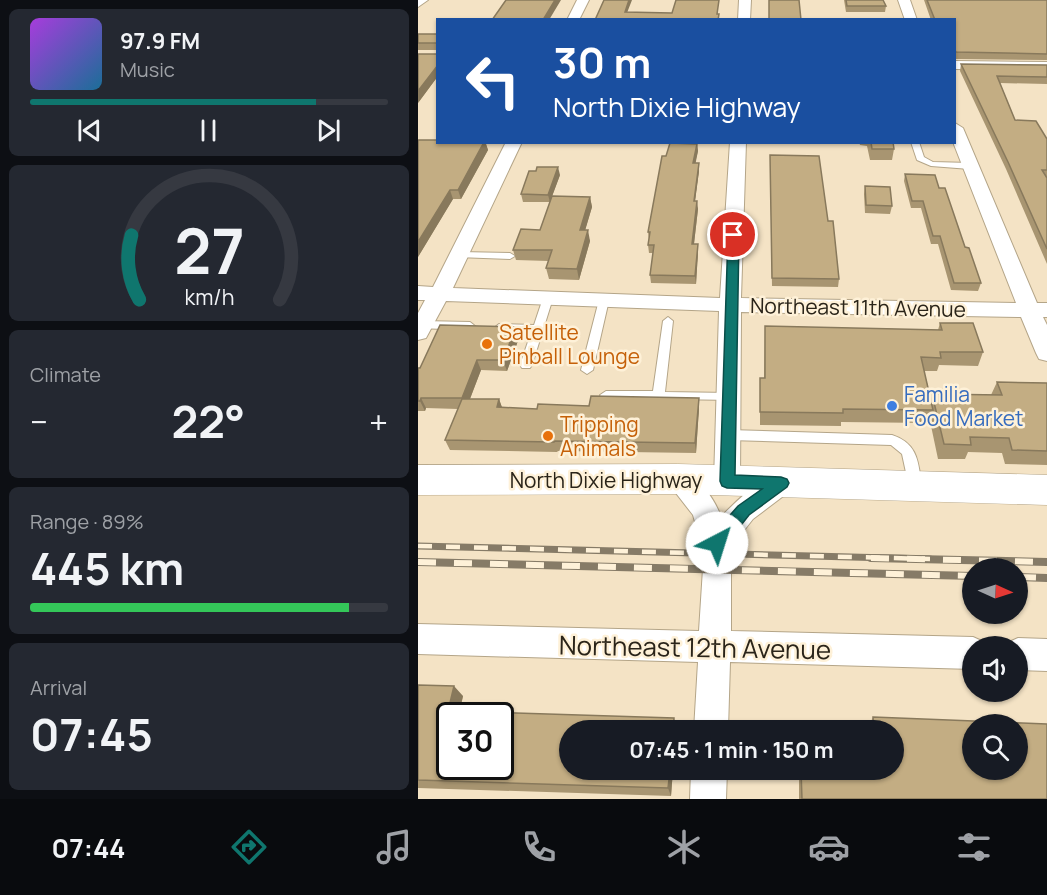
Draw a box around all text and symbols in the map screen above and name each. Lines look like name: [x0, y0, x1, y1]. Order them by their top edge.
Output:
text: 97.9 FM: [120, 26, 200, 56]
text: 30 m: [553, 33, 651, 91]
icon: left: [454, 42, 532, 120]
text: Music: [120, 56, 175, 83]
text: North Dixie Highway: [553, 88, 801, 125]
icon: previous: [73, 114, 106, 147]
icon: pause: [192, 114, 225, 147]
icon: next: [312, 114, 345, 147]
text: 27: [174, 207, 244, 293]
pin: [707, 209, 758, 260]
icon: arrive: [716, 218, 749, 251]
text: km/h: [184, 283, 234, 312]
street label: Northeast 11th Avenue: [750, 291, 966, 323]
place label: Satellite Pinball Lounge: [499, 318, 640, 370]
marker: Satellite Pinball Lounge: [480, 337, 494, 351]
text: Climate: [30, 361, 101, 388]
place label: Familia Food Market: [904, 380, 1024, 432]
text: 22°: [171, 390, 245, 452]
text: −: [30, 399, 48, 444]
text: +: [369, 399, 388, 444]
marker: Familia Food Market: [885, 399, 899, 413]
place label: Tripping Animals: [560, 410, 639, 462]
marker: Tripping Animals: [541, 429, 555, 443]
street label: North Dixie Highway: [510, 466, 702, 494]
text: Range · 89%: [30, 508, 144, 535]
position arrow: [685, 511, 749, 575]
text: 445 km: [30, 537, 184, 599]
north arrow: [962, 558, 1028, 624]
map controls: [962, 558, 1028, 780]
street label: Northeast 12th Avenue: [559, 627, 831, 667]
button: sound: [962, 636, 1028, 702]
text: Arrival: [30, 674, 87, 701]
speed limit sign: 30: [436, 702, 514, 780]
text: 07:45: [30, 703, 153, 765]
button: search: [962, 714, 1028, 780]
text: 07:45 · 1 min · 150 m: [629, 735, 834, 765]
icon: directions: [228, 826, 270, 868]
icon: music: [373, 826, 415, 868]
icon: phone: [518, 826, 560, 868]
icon: climate: [663, 826, 705, 868]
icon: car: [808, 826, 850, 868]
icon: filters: [953, 826, 995, 868]
text: 07:44: [52, 829, 125, 866]

